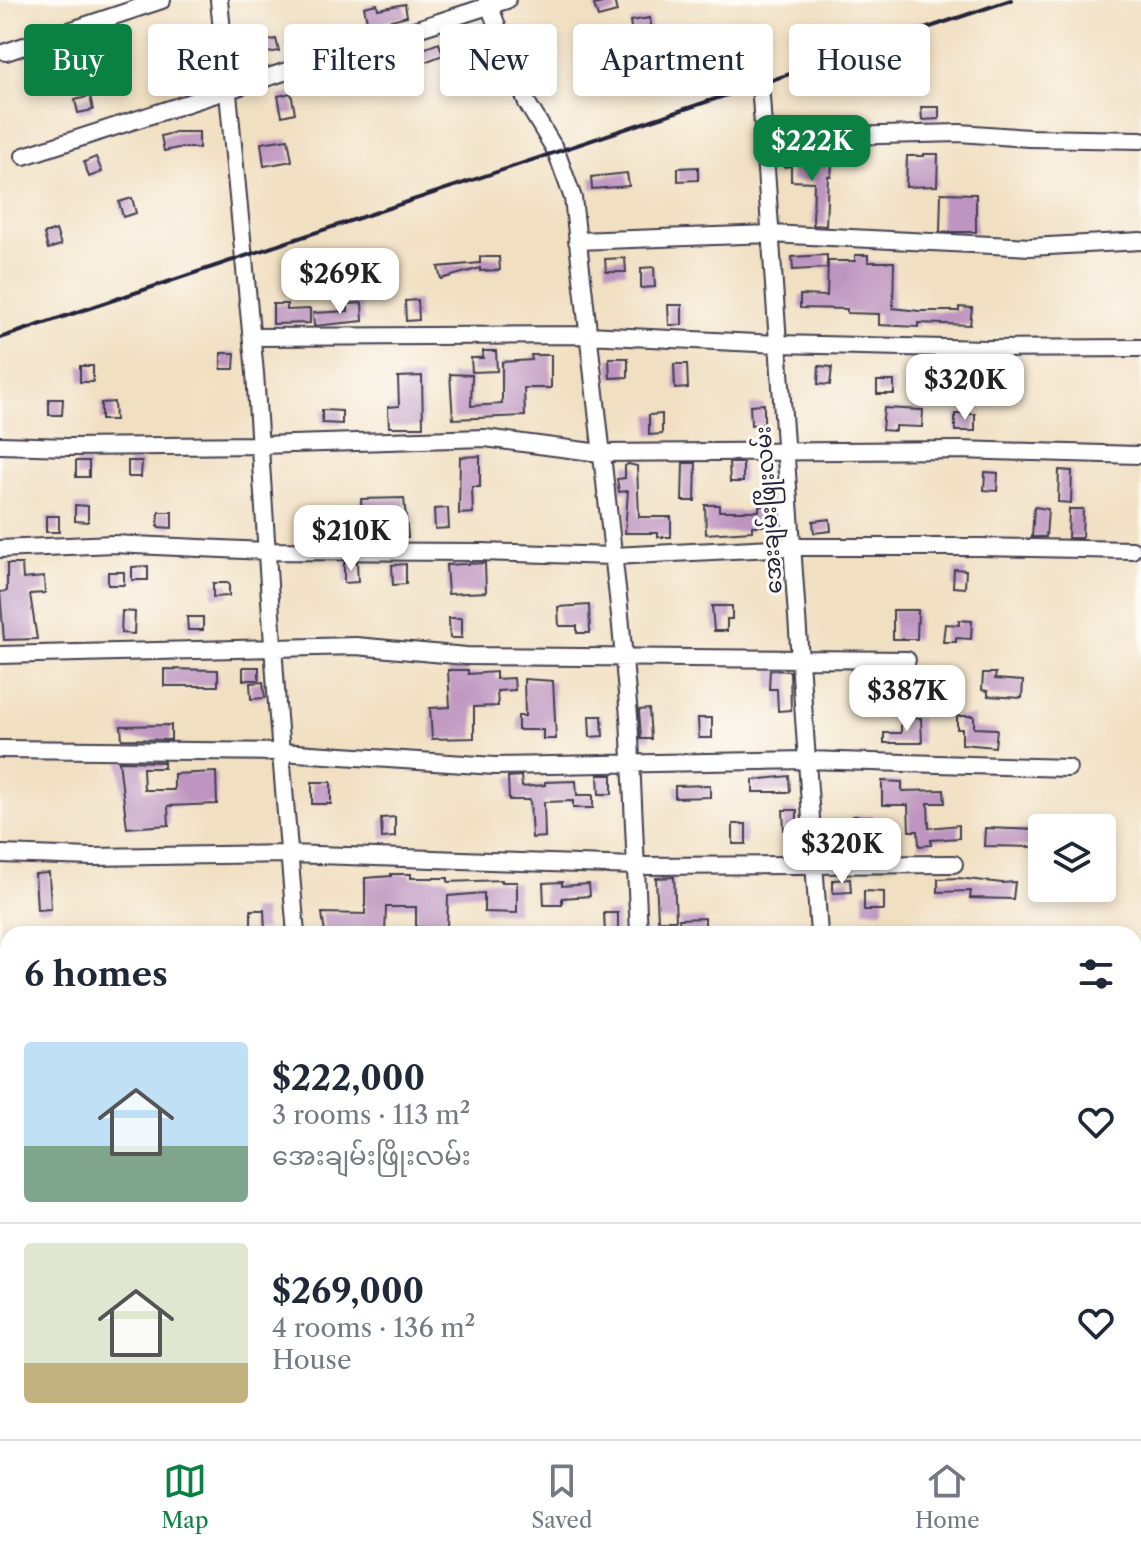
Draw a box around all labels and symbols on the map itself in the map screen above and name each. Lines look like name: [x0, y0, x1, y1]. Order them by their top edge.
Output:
pin: $222K: [756, 115, 868, 183]
pin: $269K: [284, 248, 396, 316]
pin: $320K: [909, 354, 1021, 422]
street label: အေးချမ်းဖြိုးလမ်း: [747, 425, 793, 595]
pin: $210K: [295, 505, 407, 573]
pin: $387K: [851, 665, 963, 733]
pin: $320K: [786, 818, 898, 886]

